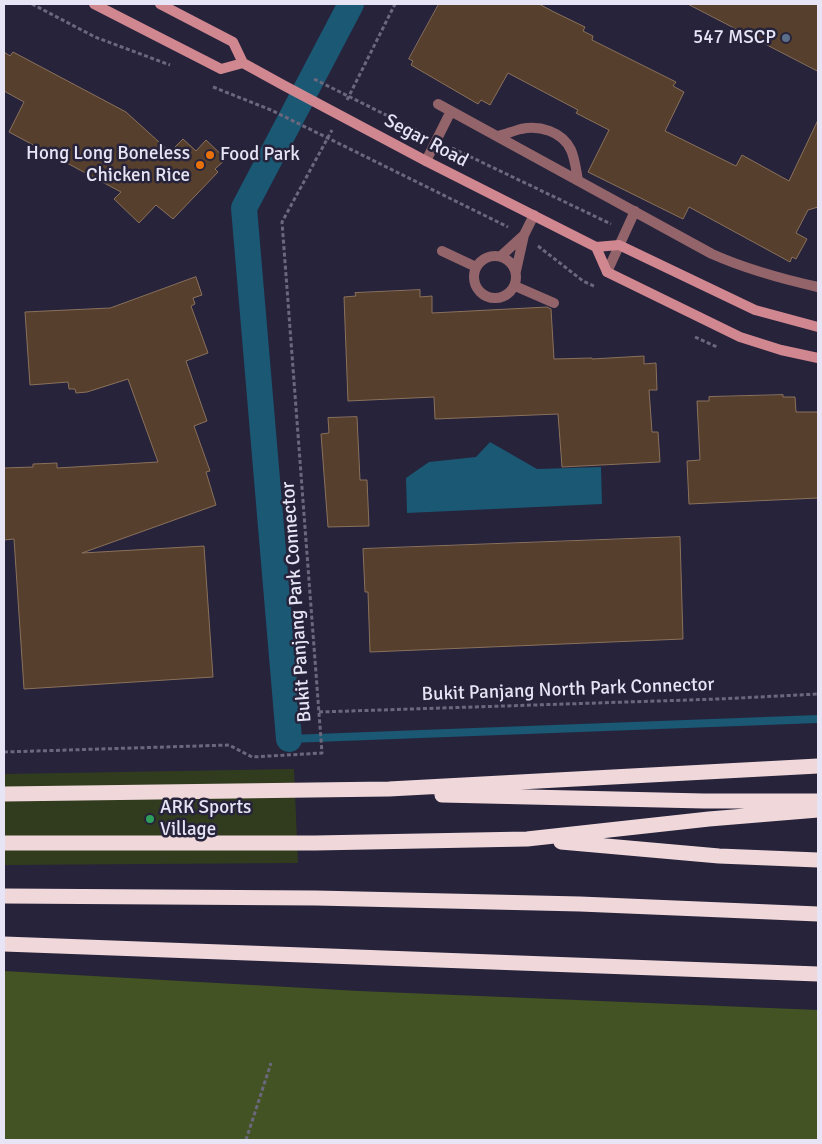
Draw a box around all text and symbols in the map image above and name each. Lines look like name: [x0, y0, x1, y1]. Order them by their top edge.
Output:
place label: 547 MSCP: [693, 27, 776, 49]
marker: 547 MSCP: [780, 32, 792, 44]
street label: Segar Road: [380, 109, 472, 173]
place label: Hong Long Boneless Chicken Rice: [26, 143, 190, 187]
place label: Food Park: [220, 144, 300, 166]
marker: Food Park: [204, 149, 216, 161]
marker: Hong Long Boneless Chicken Rice: [194, 159, 206, 171]
street label: Bukit Panjang Park Connector: [277, 481, 317, 723]
street label: Bukit Panjang North Park Connector: [421, 673, 715, 707]
place label: ARK Sports Village: [160, 797, 251, 841]
marker: ARK Sports Village: [144, 813, 156, 825]

